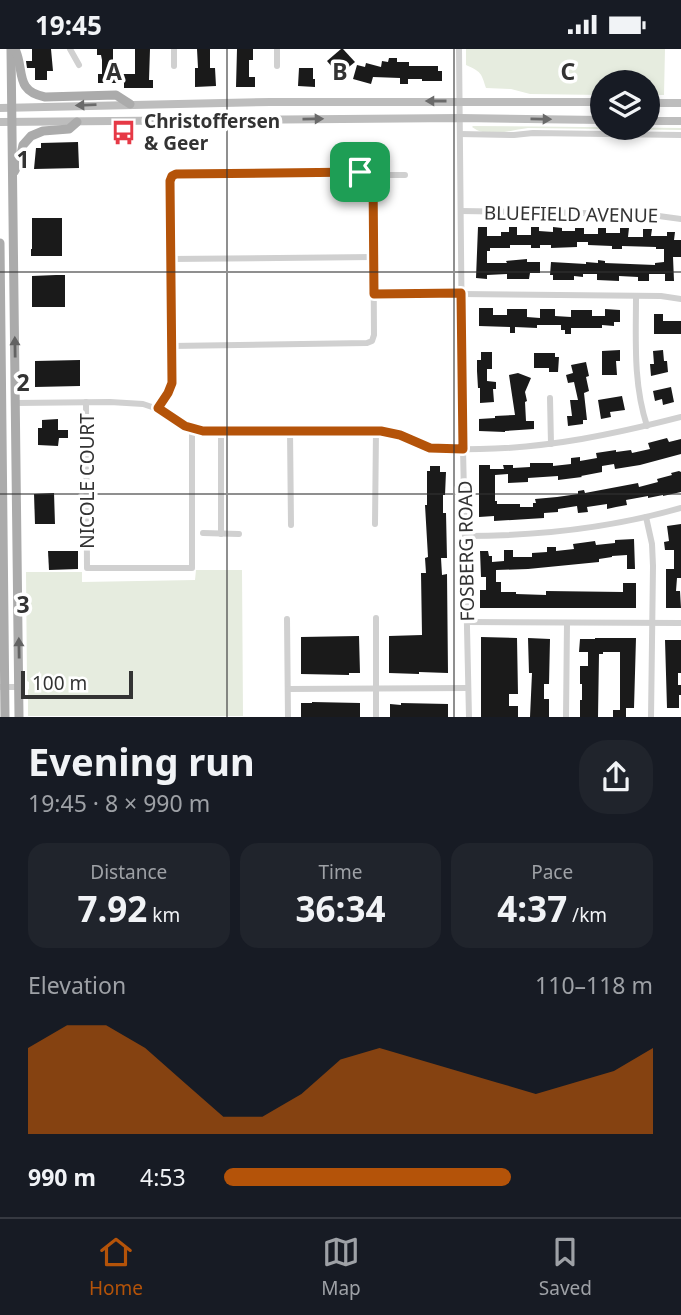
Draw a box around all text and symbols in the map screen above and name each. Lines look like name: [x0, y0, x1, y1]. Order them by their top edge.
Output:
text: 19:45: [35, 7, 102, 43]
text: A: [106, 55, 122, 87]
text: B: [332, 55, 348, 87]
text: C: [561, 55, 576, 87]
map controls: [590, 70, 660, 140]
button: layers: [590, 70, 660, 140]
one-way arrow: [425, 95, 447, 107]
one-way arrow: [75, 100, 97, 111]
place label: Christoffersen & Geer: [144, 108, 280, 156]
one-way arrow: [530, 113, 552, 125]
one-way arrow: [302, 114, 324, 125]
bus stop icon: Christoffersen & Geer: [110, 118, 138, 146]
pin: [330, 142, 390, 202]
text: 1: [16, 143, 30, 175]
icon: arrive: [341, 153, 379, 191]
street label: BLUEFIELD AVENUE: [484, 199, 658, 229]
one-way arrow: [10, 336, 21, 358]
text: 2: [16, 366, 30, 398]
street label: NICOLE COURT: [74, 413, 100, 549]
street label: FOSBERG ROAD: [452, 480, 480, 622]
text: 3: [16, 588, 30, 620]
one-way arrow: [13, 637, 24, 659]
scale bar: [21, 667, 133, 699]
text: 100 m: [32, 670, 87, 696]
text: Evening run: [28, 735, 255, 787]
button: share: [579, 740, 653, 814]
text: 19:45 · 8 × 990 m: [28, 787, 210, 819]
text: Distance: [90, 859, 167, 885]
text: Time: [319, 859, 362, 885]
text: Pace: [531, 859, 573, 885]
text: 7.92: [77, 885, 147, 932]
text: 36:34: [296, 885, 385, 932]
text: 4:37: [497, 885, 567, 932]
text: km: [147, 902, 180, 928]
text: /km: [567, 902, 607, 928]
text: Elevation: [28, 969, 126, 1001]
text: 110–118 m: [535, 969, 653, 1001]
text: 990 m: [28, 1161, 96, 1193]
text: 4:53: [140, 1161, 186, 1193]
tab: Home: [89, 1233, 143, 1301]
tab: Map: [321, 1233, 361, 1301]
tab: Saved: [539, 1233, 592, 1301]

